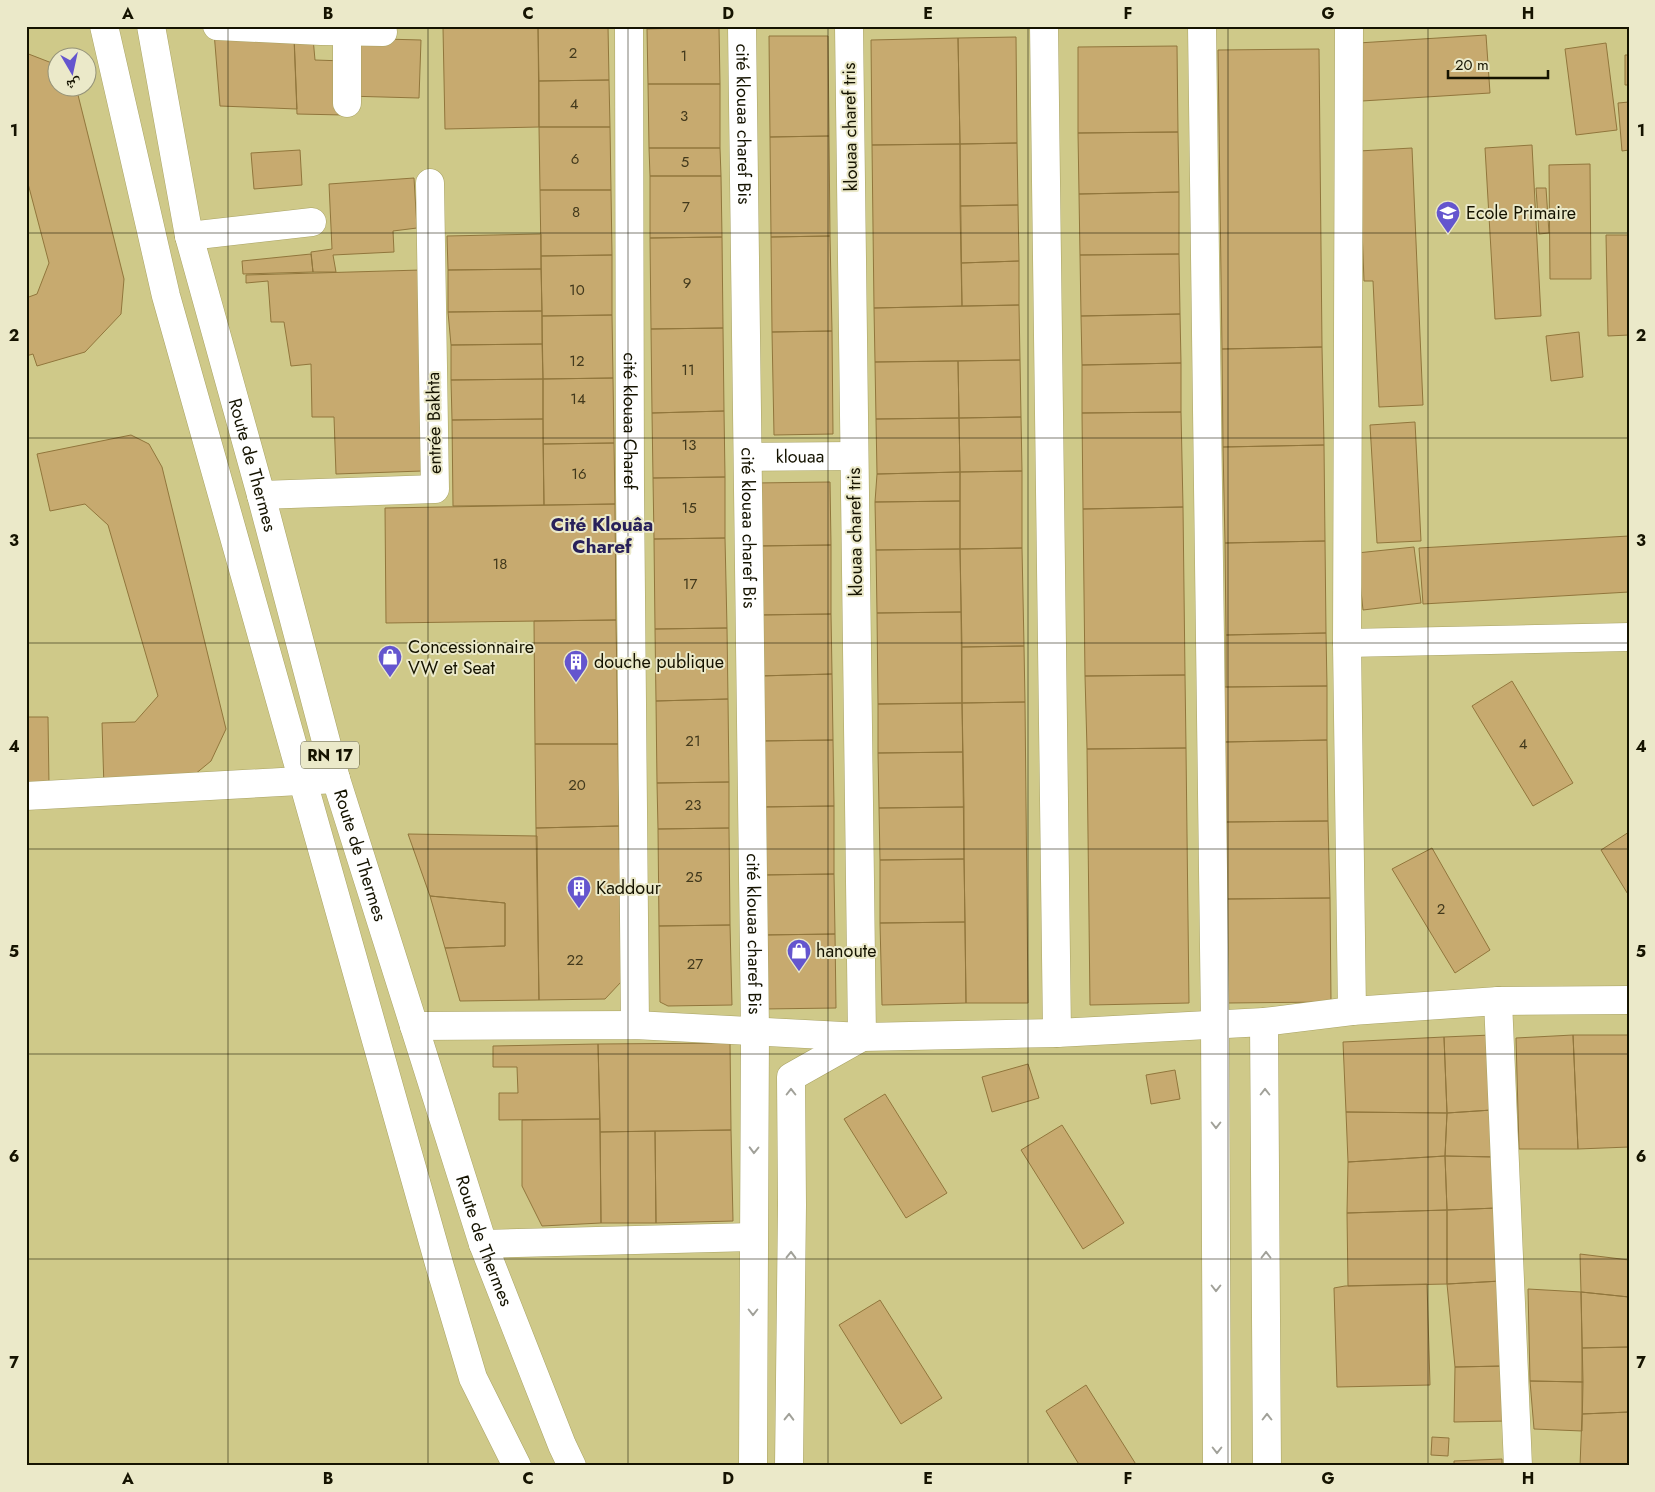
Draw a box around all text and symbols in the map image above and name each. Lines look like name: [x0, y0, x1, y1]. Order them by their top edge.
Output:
text: A: [121, 2, 134, 25]
text: B: [323, 2, 333, 25]
text: C: [522, 2, 534, 25]
text: D: [722, 2, 734, 25]
text: E: [923, 2, 933, 25]
text: F: [1124, 2, 1132, 25]
text: G: [1321, 2, 1335, 25]
text: H: [1522, 2, 1534, 25]
house number: 2: [569, 42, 577, 64]
street label: cité klouaa charef Bis: [729, 43, 757, 205]
house number: 1: [681, 45, 687, 67]
north arrow: [48, 48, 98, 98]
scale bar: [1448, 48, 1548, 80]
text: 20 m: [1455, 54, 1489, 76]
street label: klouaa charef tris: [836, 62, 864, 192]
text: ش: [65, 74, 83, 96]
house number: 4: [570, 93, 579, 115]
house number: 3: [680, 105, 688, 127]
text: 1: [10, 119, 18, 142]
text: 1: [1637, 119, 1645, 142]
house number: 6: [571, 148, 579, 170]
house number: 5: [681, 151, 689, 173]
house number: 7: [682, 196, 690, 218]
school or university icon: Ecole Primaire: [1435, 200, 1461, 234]
place label: Ecole Primaire: [1466, 200, 1576, 226]
house number: 8: [572, 201, 580, 223]
house number: 9: [683, 272, 691, 294]
house number: 10: [569, 279, 585, 301]
text: 2: [9, 324, 19, 347]
text: 2: [1636, 324, 1646, 347]
house number: 12: [569, 350, 585, 372]
street label: cité klouaa Charef: [617, 352, 643, 490]
house number: 11: [681, 359, 695, 381]
street label: entrée Bakhta: [420, 372, 448, 474]
house number: 14: [570, 388, 586, 410]
street label: Route de Thermes: [222, 395, 283, 534]
house number: 13: [682, 434, 696, 456]
street label: klouaa: [776, 443, 824, 470]
street label: cité klouaa charef Bis: [734, 447, 763, 609]
house number: 16: [571, 463, 587, 485]
street label: klouaa charef tris: [841, 467, 869, 597]
house number: 15: [681, 497, 697, 519]
district label: Cité Klouâa Charef: [551, 511, 653, 560]
text: 3: [9, 529, 19, 552]
text: 3: [1636, 529, 1646, 552]
house number: 18: [493, 553, 507, 575]
house number: 17: [683, 573, 697, 595]
place label: Concessionnaire VW et Seat: [408, 634, 534, 681]
shop icon: Concessionnaire VW et Seat: [377, 644, 403, 678]
building icon: douche publique: [563, 649, 589, 683]
place label: douche publique: [594, 649, 724, 675]
house number: 21: [685, 730, 701, 752]
house number: 4: [1519, 733, 1528, 755]
text: 4: [8, 735, 20, 758]
text: 4: [1635, 735, 1647, 758]
road number: RN 17: [301, 742, 359, 768]
house number: 20: [568, 774, 586, 796]
street label: Route de Thermes: [327, 786, 393, 925]
house number: 23: [685, 794, 701, 816]
street label: cité klouaa charef Bis: [740, 853, 768, 1015]
house number: 25: [686, 866, 703, 888]
building icon: Kaddour: [566, 875, 592, 909]
place label: Kaddour: [596, 875, 662, 901]
house number: 2: [1437, 898, 1445, 920]
shop icon: hanoute: [786, 938, 812, 972]
place label: hanoute: [816, 938, 876, 964]
text: 5: [9, 940, 19, 963]
text: 5: [1636, 940, 1646, 963]
house number: 22: [566, 949, 584, 971]
house number: 27: [687, 953, 703, 975]
one-way arrow: [786, 1088, 796, 1096]
one-way arrow: [1260, 1088, 1270, 1096]
one-way arrow: [1211, 1122, 1221, 1129]
text: 6: [9, 1145, 19, 1168]
text: 6: [1636, 1145, 1646, 1168]
one-way arrow: [749, 1146, 759, 1154]
street label: Route de Thermes: [449, 1172, 519, 1310]
one-way arrow: [786, 1250, 796, 1258]
one-way arrow: [1261, 1250, 1271, 1258]
one-way arrow: [1211, 1284, 1221, 1292]
one-way arrow: [748, 1308, 758, 1316]
text: 7: [9, 1351, 19, 1374]
text: 7: [1636, 1351, 1646, 1374]
one-way arrow: [784, 1413, 794, 1420]
one-way arrow: [1262, 1413, 1272, 1420]
one-way arrow: [1212, 1446, 1222, 1454]
text: A: [121, 1467, 134, 1490]
text: B: [323, 1467, 333, 1490]
text: C: [522, 1467, 534, 1490]
text: D: [722, 1467, 734, 1490]
text: E: [923, 1467, 933, 1490]
text: F: [1124, 1467, 1132, 1490]
text: G: [1321, 1467, 1335, 1490]
text: H: [1522, 1467, 1534, 1490]

